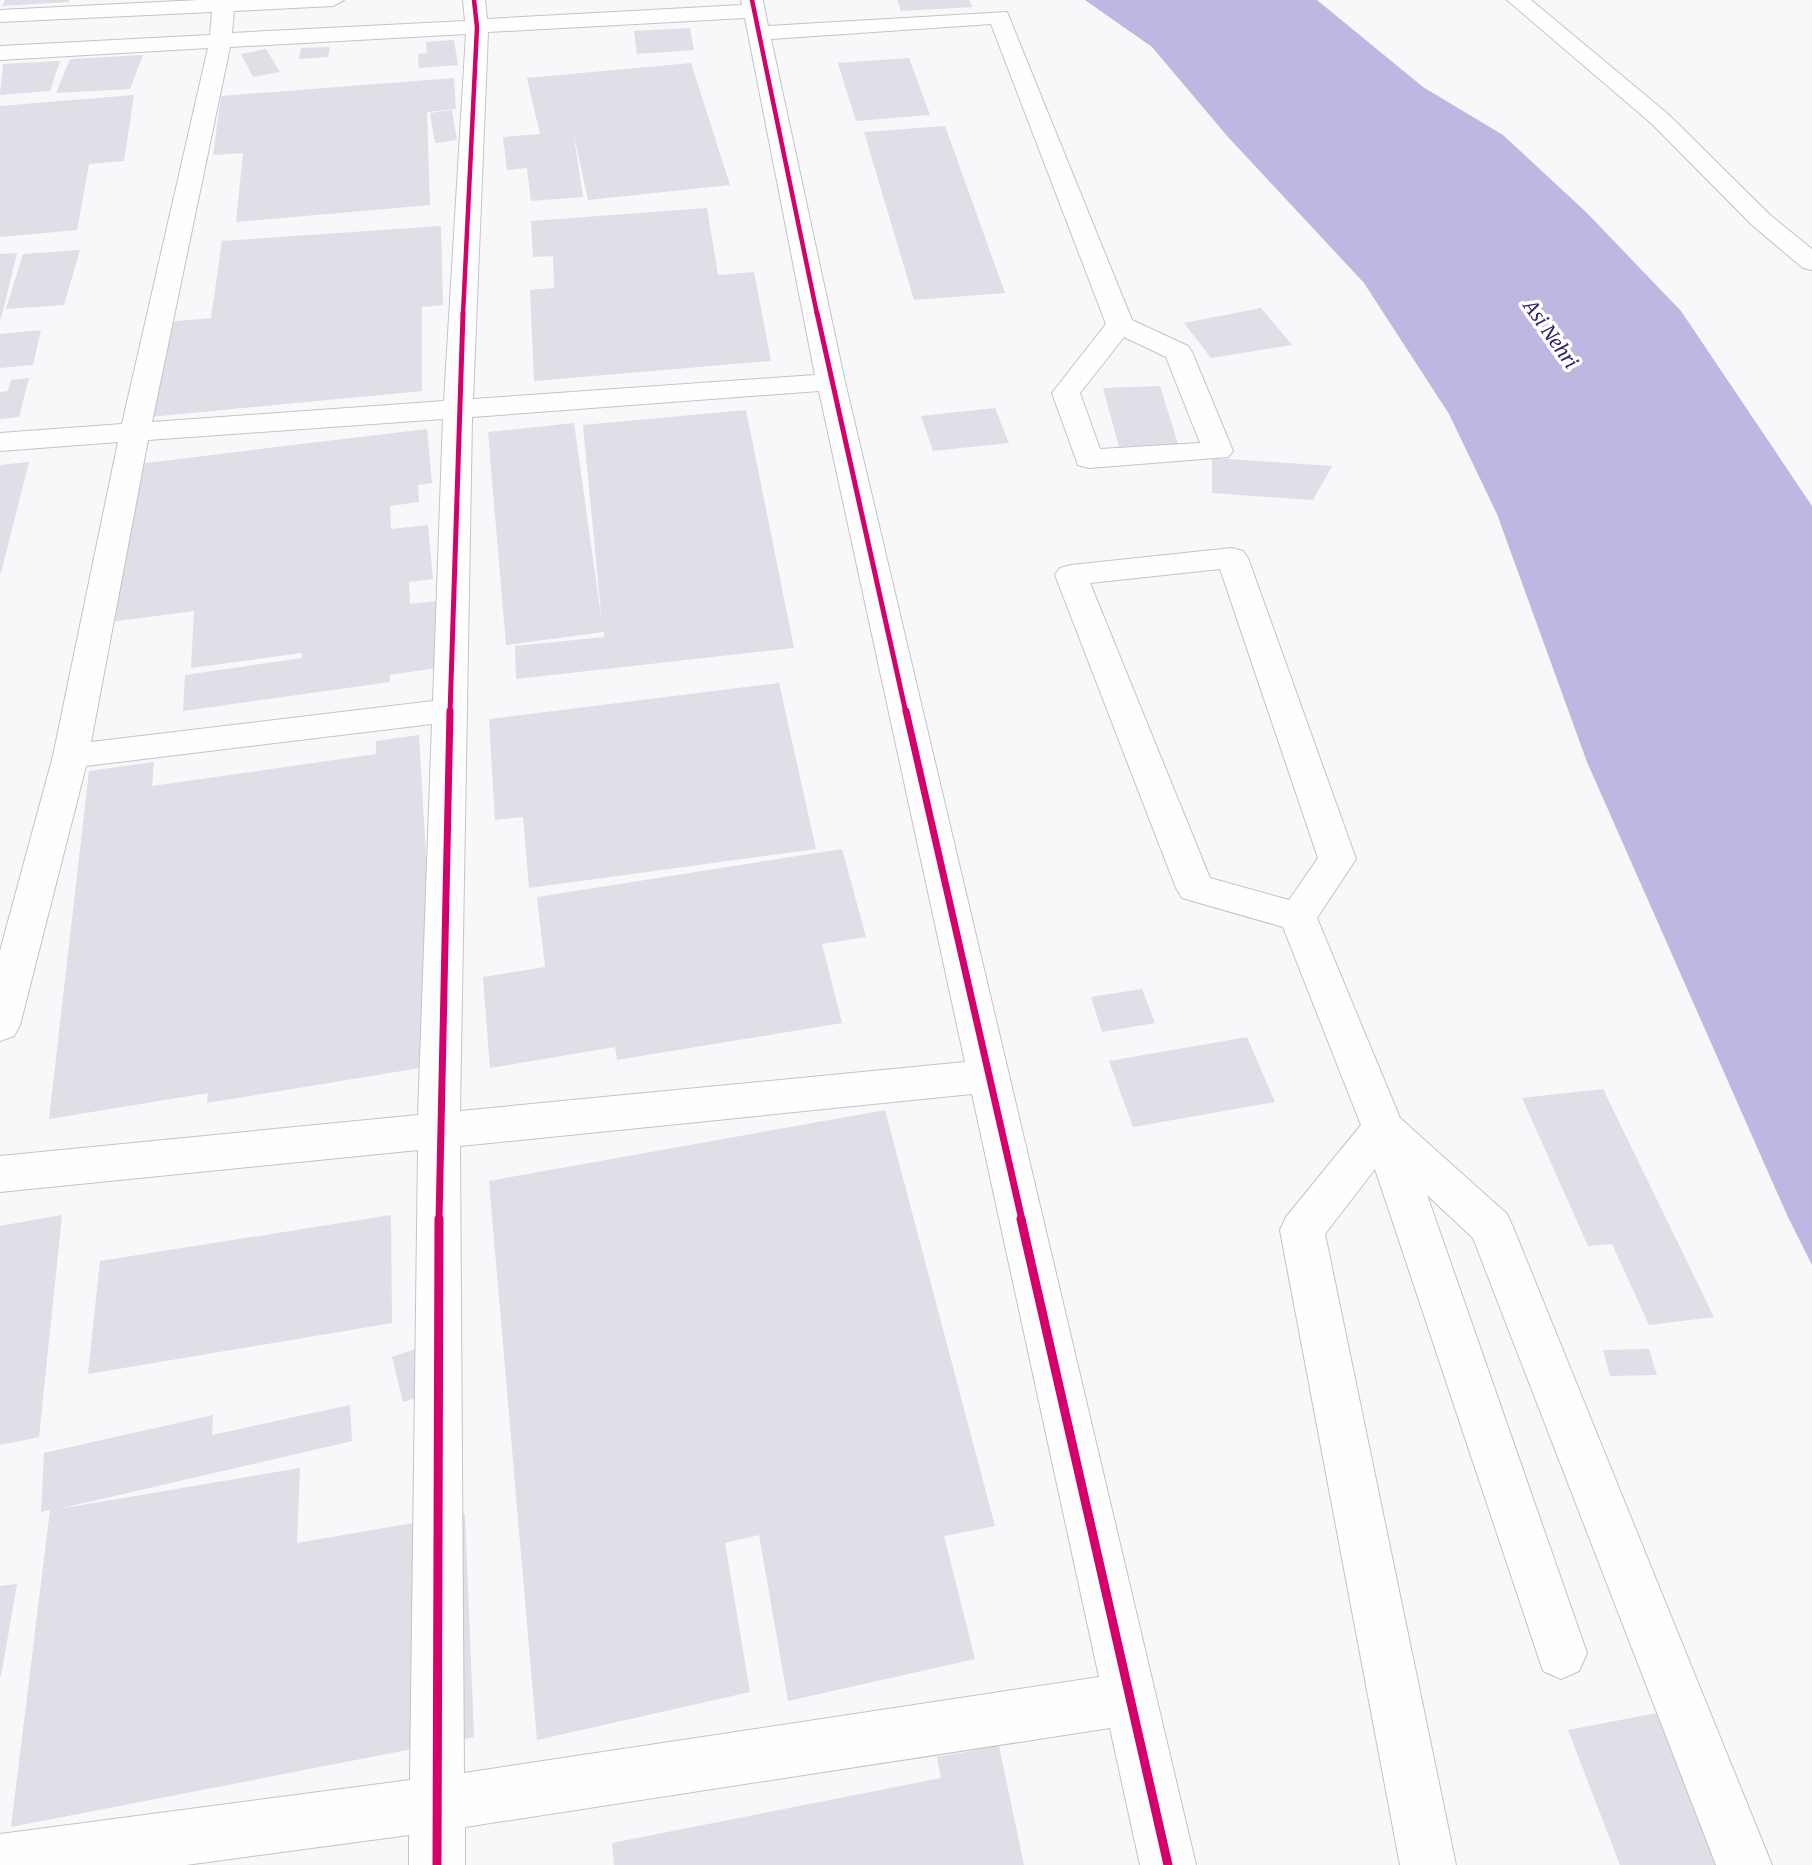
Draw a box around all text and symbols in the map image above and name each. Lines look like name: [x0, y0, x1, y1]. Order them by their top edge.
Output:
water label: Asi Nehri: [1518, 293, 1583, 373]

